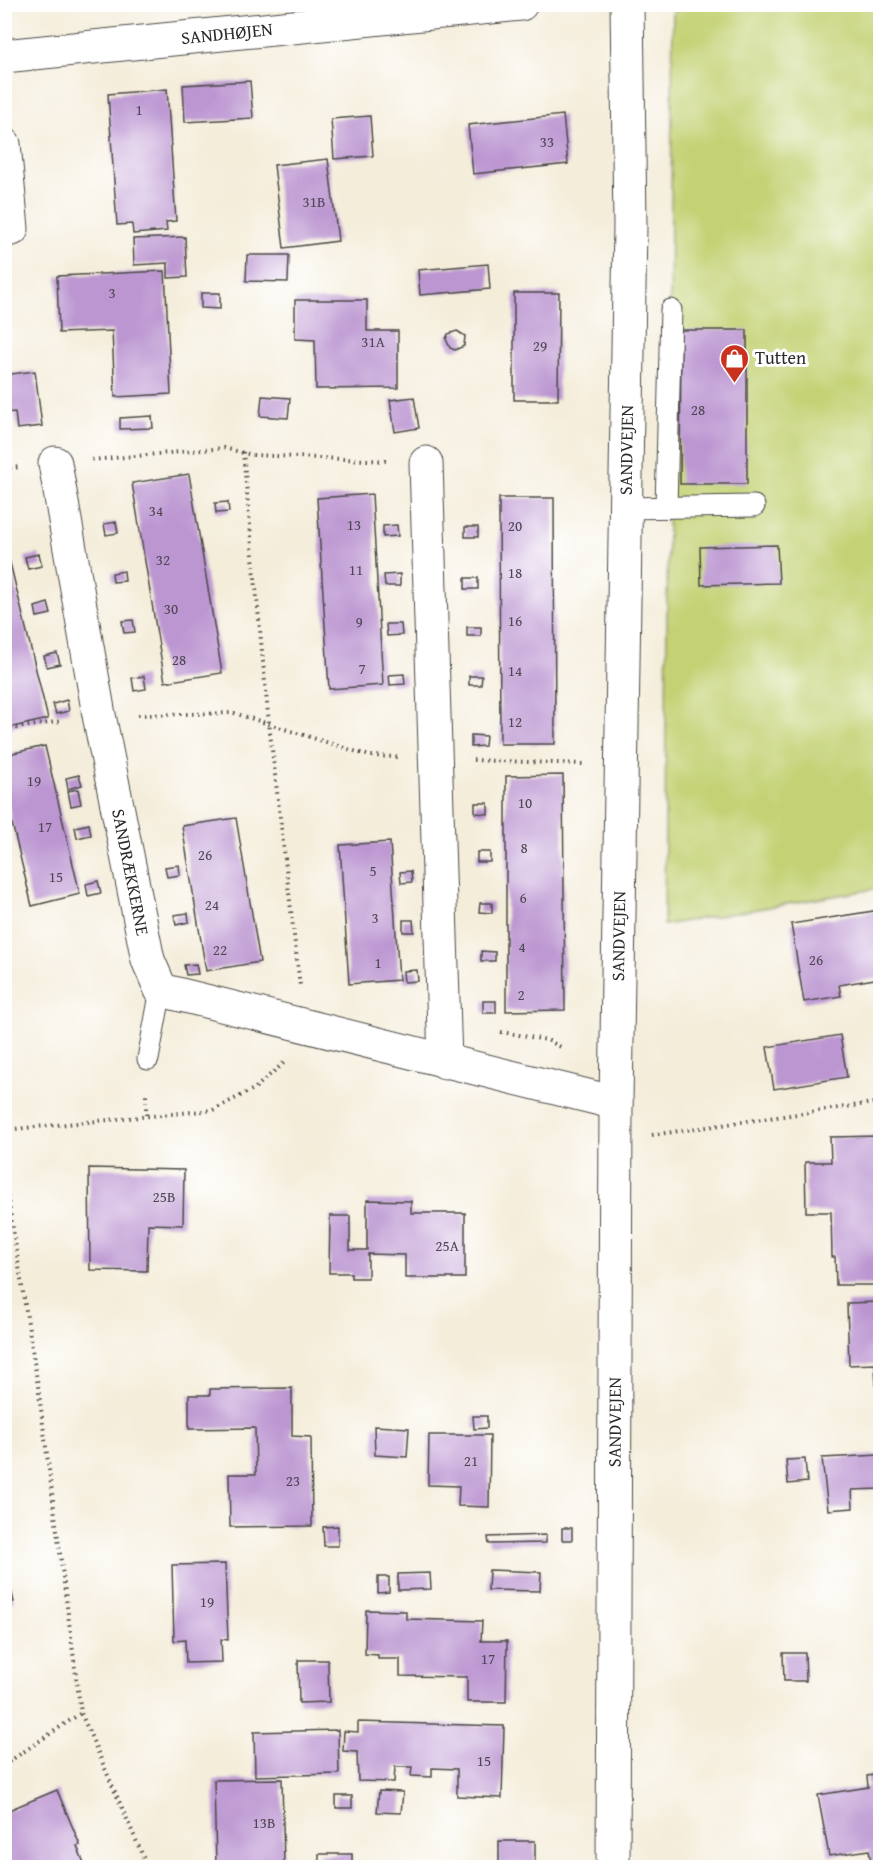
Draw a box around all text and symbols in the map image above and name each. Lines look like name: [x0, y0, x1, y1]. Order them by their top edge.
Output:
street label: SANDHØJEN: [180, 15, 274, 51]
house number: 1: [135, 99, 143, 120]
house number: 33: [540, 131, 554, 152]
house number: 31B: [303, 191, 325, 212]
house number: 3: [108, 282, 116, 303]
house number: 31A: [361, 331, 385, 352]
house number: 29: [533, 335, 547, 356]
shop icon: Tutten: [718, 342, 750, 384]
place label: Tutten: [755, 344, 806, 371]
house number: 28: [691, 399, 705, 420]
street label: SANDVEJEN: [612, 405, 640, 495]
house number: 34: [149, 500, 163, 521]
house number: 13: [347, 514, 361, 535]
house number: 20: [508, 515, 522, 536]
house number: 32: [156, 549, 170, 570]
house number: 11: [349, 559, 363, 580]
house number: 18: [508, 562, 522, 583]
house number: 30: [164, 598, 178, 619]
house number: 16: [508, 610, 522, 631]
house number: 9: [355, 611, 363, 632]
house number: 28: [172, 649, 186, 670]
house number: 7: [358, 658, 366, 679]
house number: 14: [508, 660, 522, 681]
house number: 12: [508, 711, 522, 732]
house number: 19: [27, 770, 41, 791]
house number: 10: [518, 792, 532, 813]
street label: SANDRÆKKERNE: [105, 806, 157, 938]
house number: 17: [38, 816, 52, 837]
house number: 8: [520, 837, 528, 858]
house number: 26: [198, 844, 212, 865]
house number: 5: [369, 860, 377, 881]
house number: 15: [49, 866, 63, 887]
house number: 6: [519, 887, 527, 908]
street label: SANDVEJEN: [604, 890, 632, 981]
house number: 24: [205, 894, 219, 915]
house number: 3: [371, 907, 379, 928]
house number: 4: [518, 936, 526, 957]
house number: 22: [213, 939, 227, 960]
house number: 26: [809, 949, 823, 970]
house number: 1: [374, 952, 382, 973]
house number: 2: [517, 984, 525, 1005]
house number: 25B: [153, 1186, 175, 1207]
house number: 25A: [435, 1235, 459, 1256]
street label: SANDVEJEN: [601, 1377, 628, 1467]
house number: 21: [464, 1450, 478, 1471]
house number: 23: [286, 1470, 300, 1491]
house number: 19: [200, 1591, 214, 1612]
house number: 17: [481, 1648, 495, 1669]
house number: 15: [477, 1750, 491, 1771]
house number: 13B: [253, 1812, 275, 1833]

